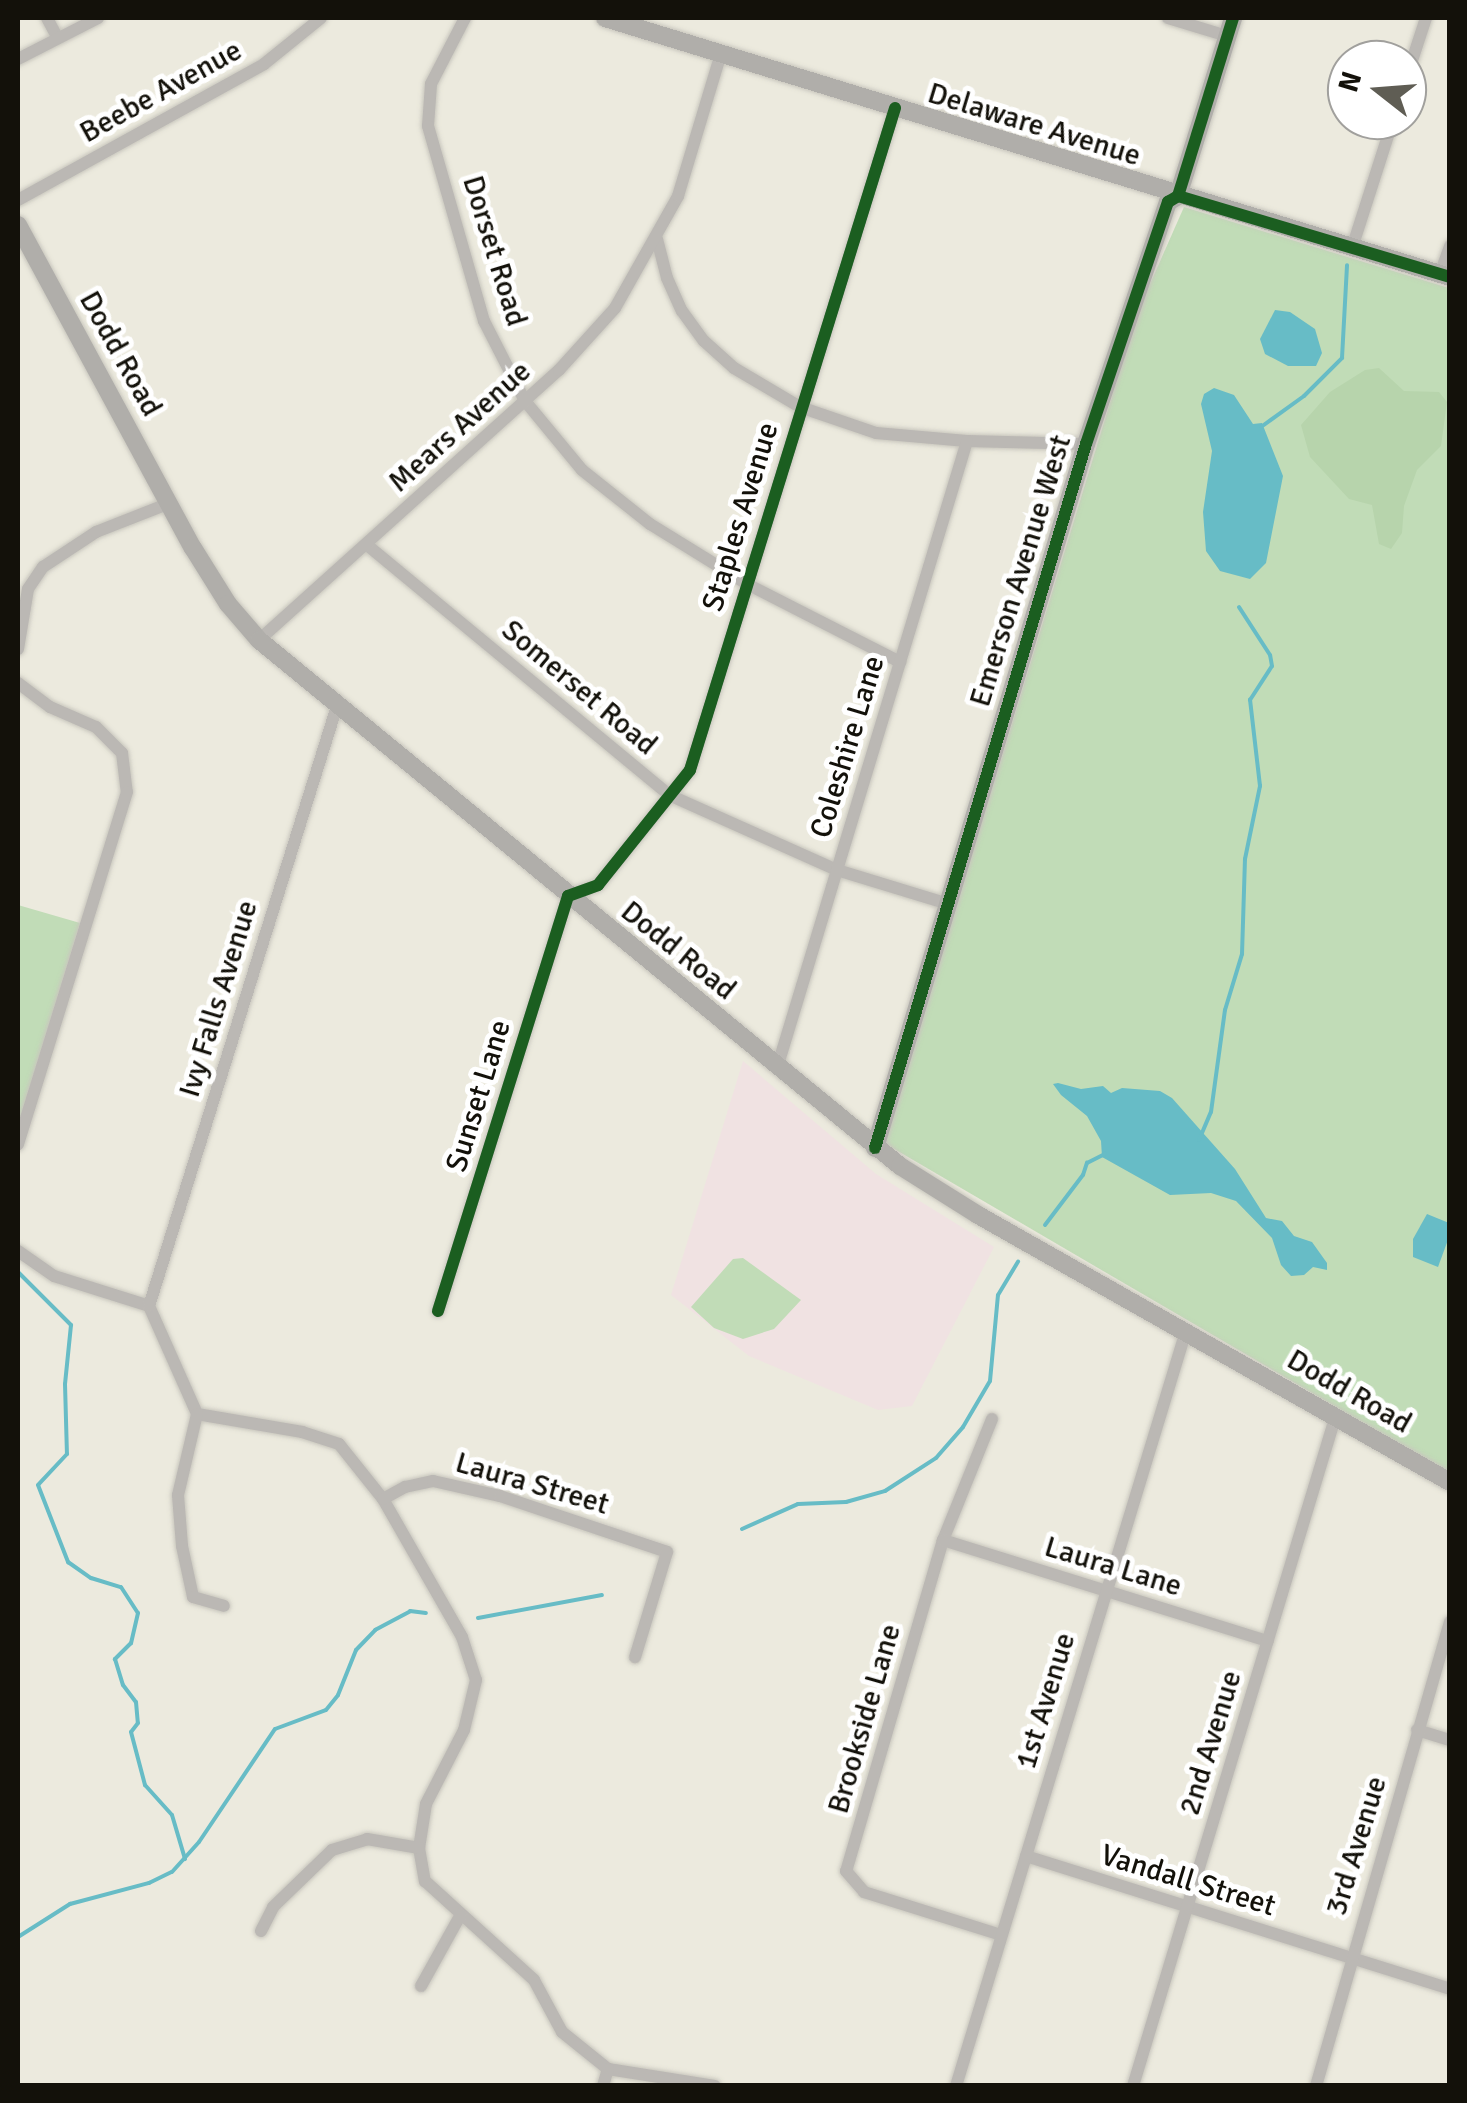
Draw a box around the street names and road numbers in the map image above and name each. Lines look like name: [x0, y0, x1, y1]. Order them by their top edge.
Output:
street label: Beebe Avenue: [74, 33, 248, 151]
street label: Delaware Avenue: [923, 76, 1145, 174]
street label: Dorset Road: [454, 171, 534, 331]
street label: Dodd Road: [71, 285, 169, 423]
street label: Mears Avenue: [381, 354, 539, 500]
street label: Staples Avenue: [695, 418, 787, 616]
street label: Emerson Avenue West: [963, 431, 1079, 711]
street label: Somerset Road: [494, 613, 664, 763]
street label: Coleshire Lane: [803, 652, 893, 842]
street label: Dodd Road: [613, 894, 743, 1008]
street label: Ivy Falls Avenue: [172, 896, 266, 1102]
street label: Sunset Lane: [439, 1016, 519, 1176]
street label: Dodd Road: [1280, 1342, 1418, 1442]
street label: Laura Street: [451, 1445, 613, 1523]
street label: Laura Lane: [1040, 1529, 1186, 1605]
street label: Brookside Lane: [821, 1620, 909, 1818]
street label: 1st Avenue: [1008, 1629, 1084, 1773]
street label: 2nd Avenue: [1172, 1667, 1250, 1819]
street label: 3rd Avenue: [1319, 1772, 1395, 1920]
street label: Vandall Street: [1096, 1837, 1280, 1925]

